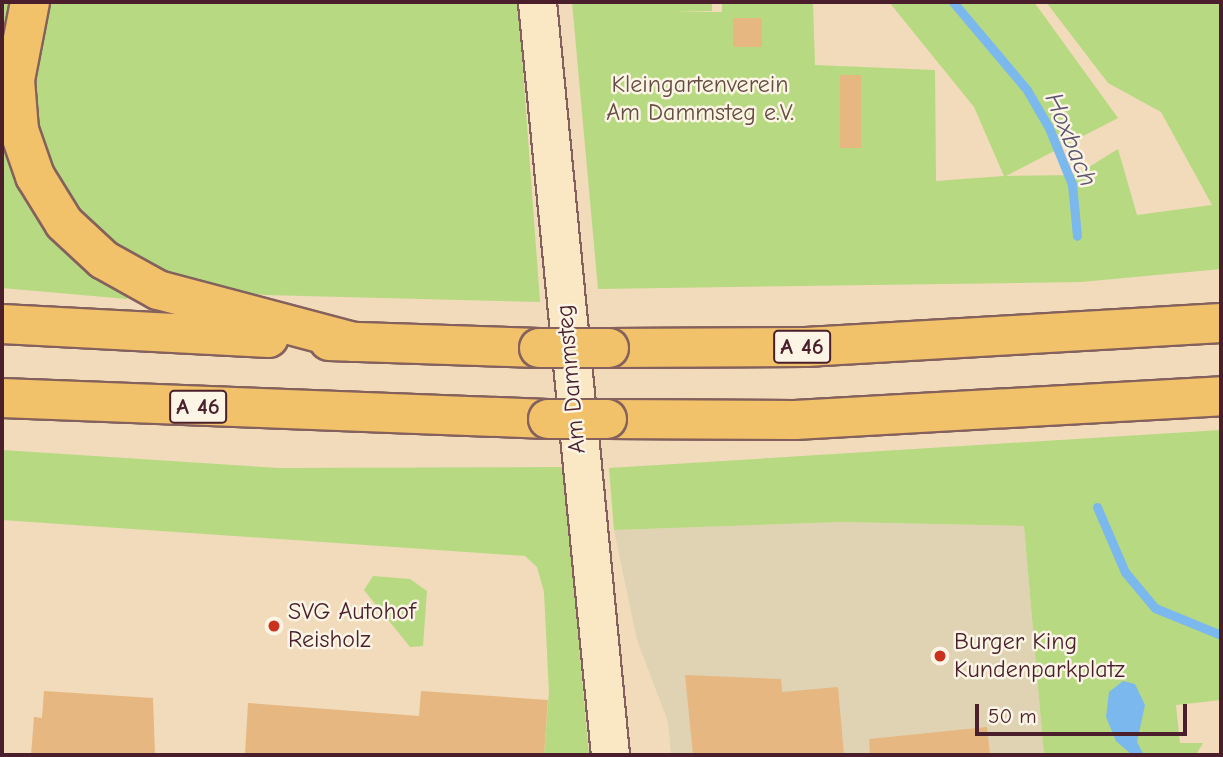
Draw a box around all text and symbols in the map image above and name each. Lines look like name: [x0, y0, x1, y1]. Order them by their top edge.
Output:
park label: Kleingartenverein Am Dammsteg e.V.: [606, 71, 794, 127]
water label: Hoxbach: [1037, 89, 1103, 191]
street label: Am Dammsteg: [550, 303, 592, 455]
road number: A 46: [772, 328, 832, 366]
road number: A 46: [168, 388, 228, 426]
place label: SVG Autohof Reisholz: [288, 598, 416, 654]
marker: SVG Autohof Reisholz: [266, 618, 282, 634]
place label: Burger King Kundenparkplatz: [954, 628, 1125, 684]
marker: Burger King Kundenparkplatz: [932, 648, 948, 664]
scale bar: [978, 690, 1190, 734]
text: 50 m: [988, 704, 1037, 728]

